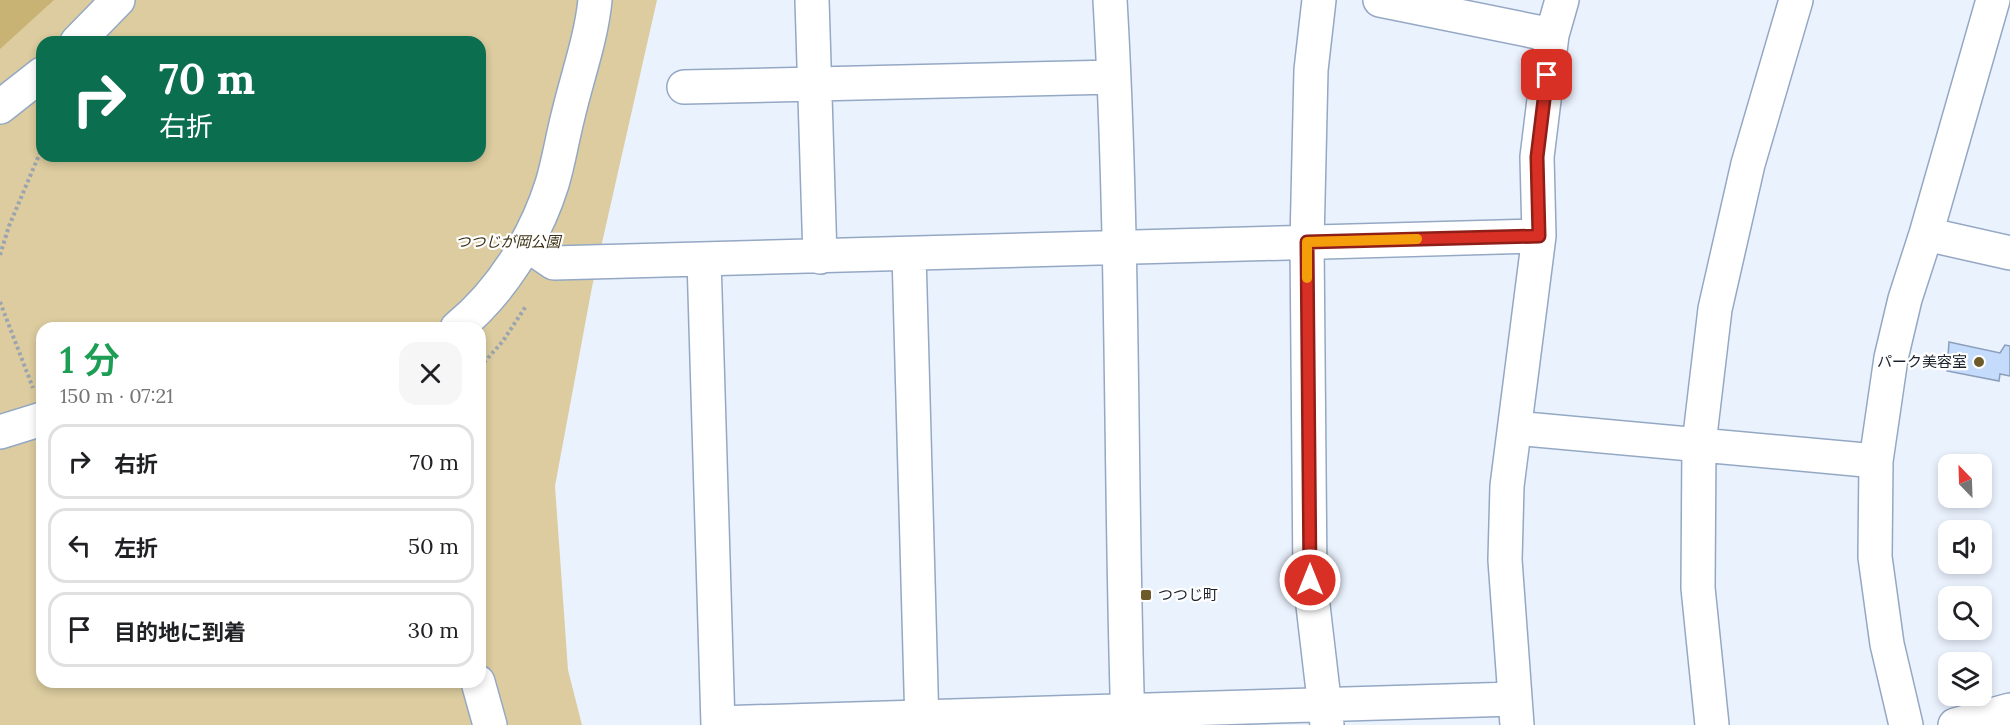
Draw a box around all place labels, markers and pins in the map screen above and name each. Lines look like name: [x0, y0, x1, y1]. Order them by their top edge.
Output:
pin: [1521, 49, 1572, 100]
place label: パーク美容室: [1877, 352, 1967, 371]
marker: パーク美容室: [1972, 355, 1986, 369]
place label: つつじ町: [1158, 585, 1218, 604]
marker: つつじ町: [1139, 588, 1153, 602]

